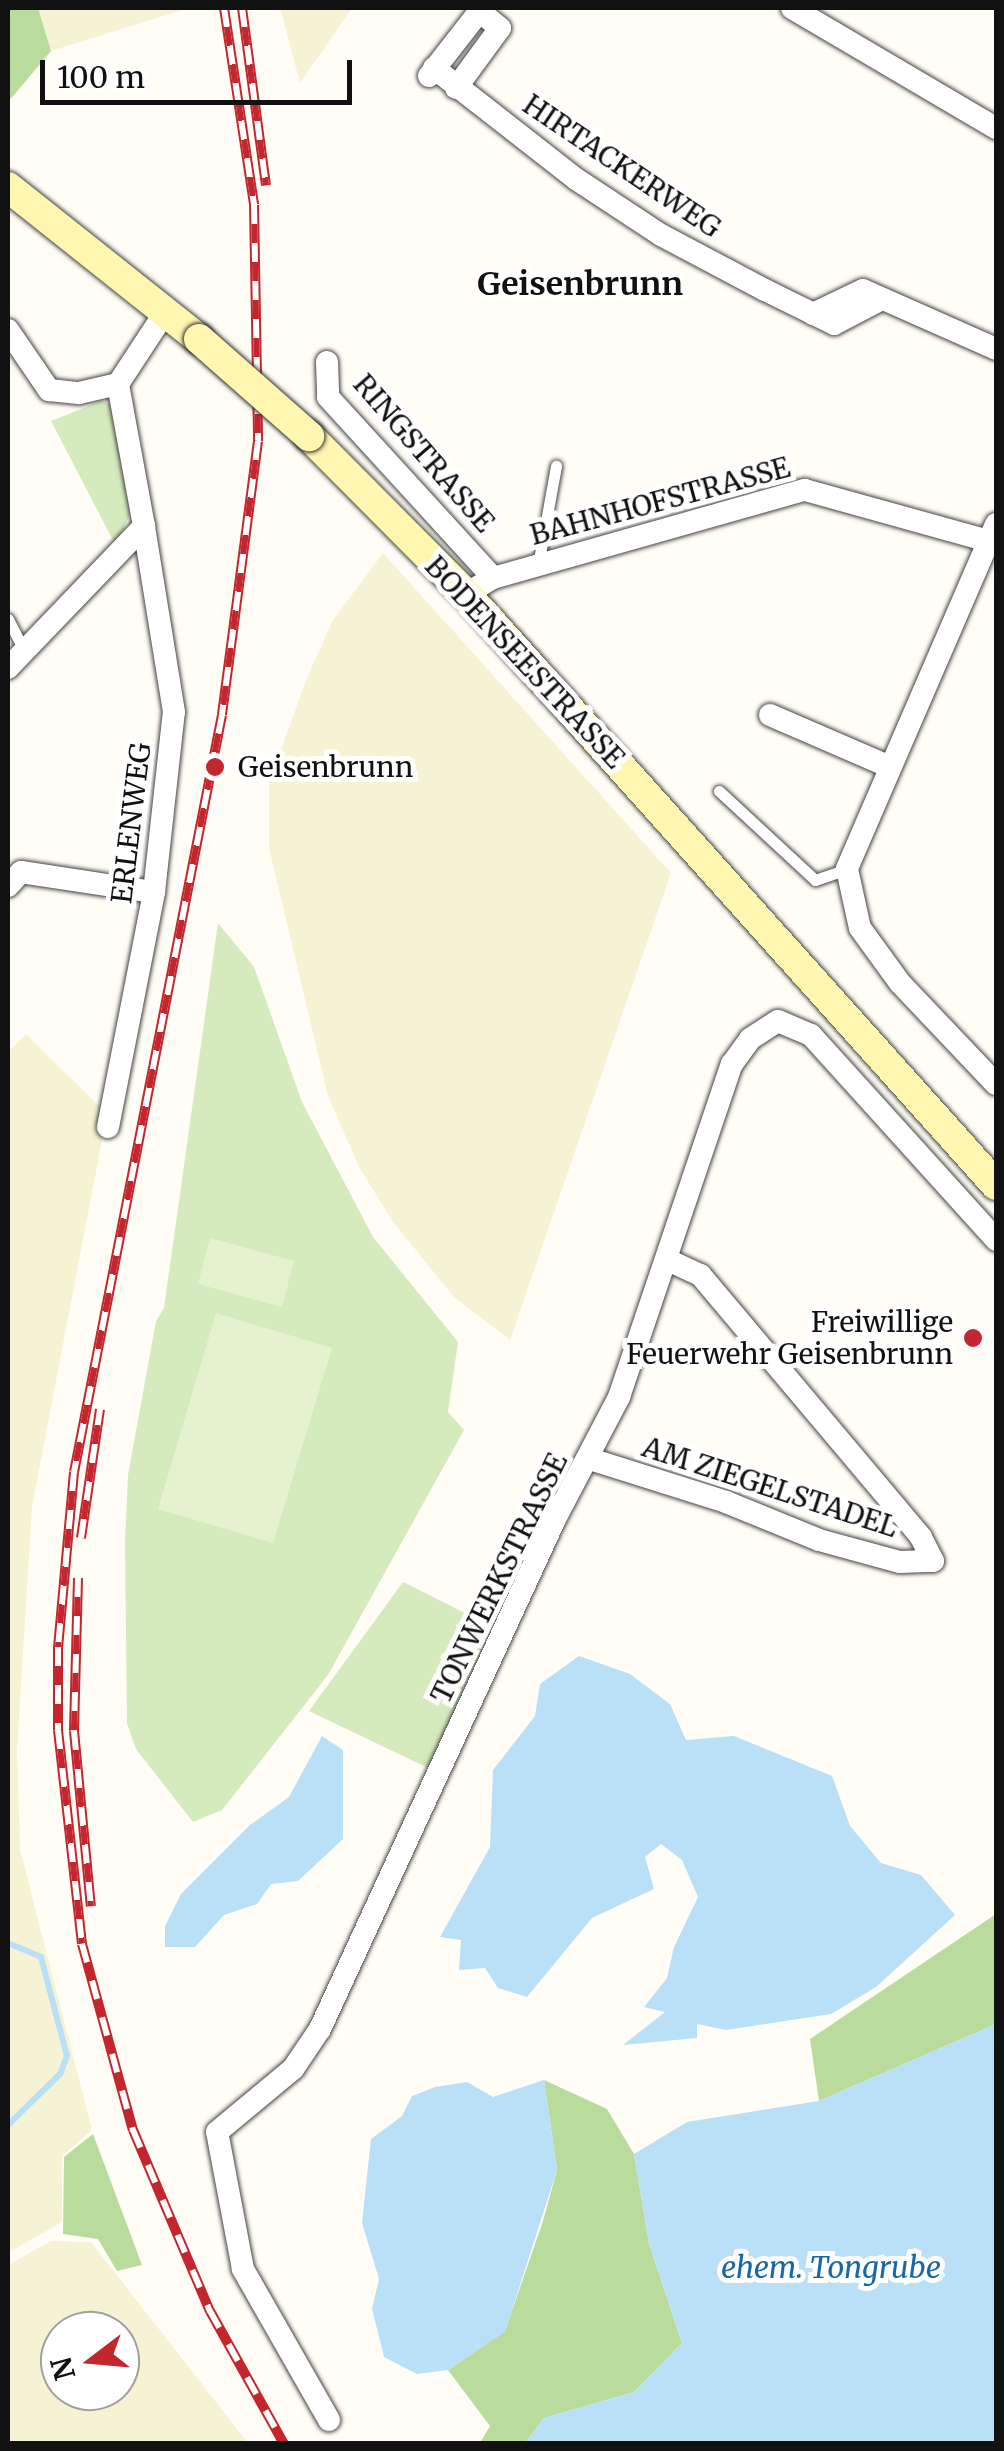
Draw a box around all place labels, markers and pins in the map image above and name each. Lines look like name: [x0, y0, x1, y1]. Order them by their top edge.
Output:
place label: Geisenbrunn: [238, 750, 413, 784]
marker: Geisenbrunn: [202, 754, 228, 780]
place label: Freiwillige Feuerwehr Geisenbrunn: [626, 1305, 953, 1371]
marker: Freiwillige Feuerwehr Geisenbrunn: [962, 1327, 984, 1349]

